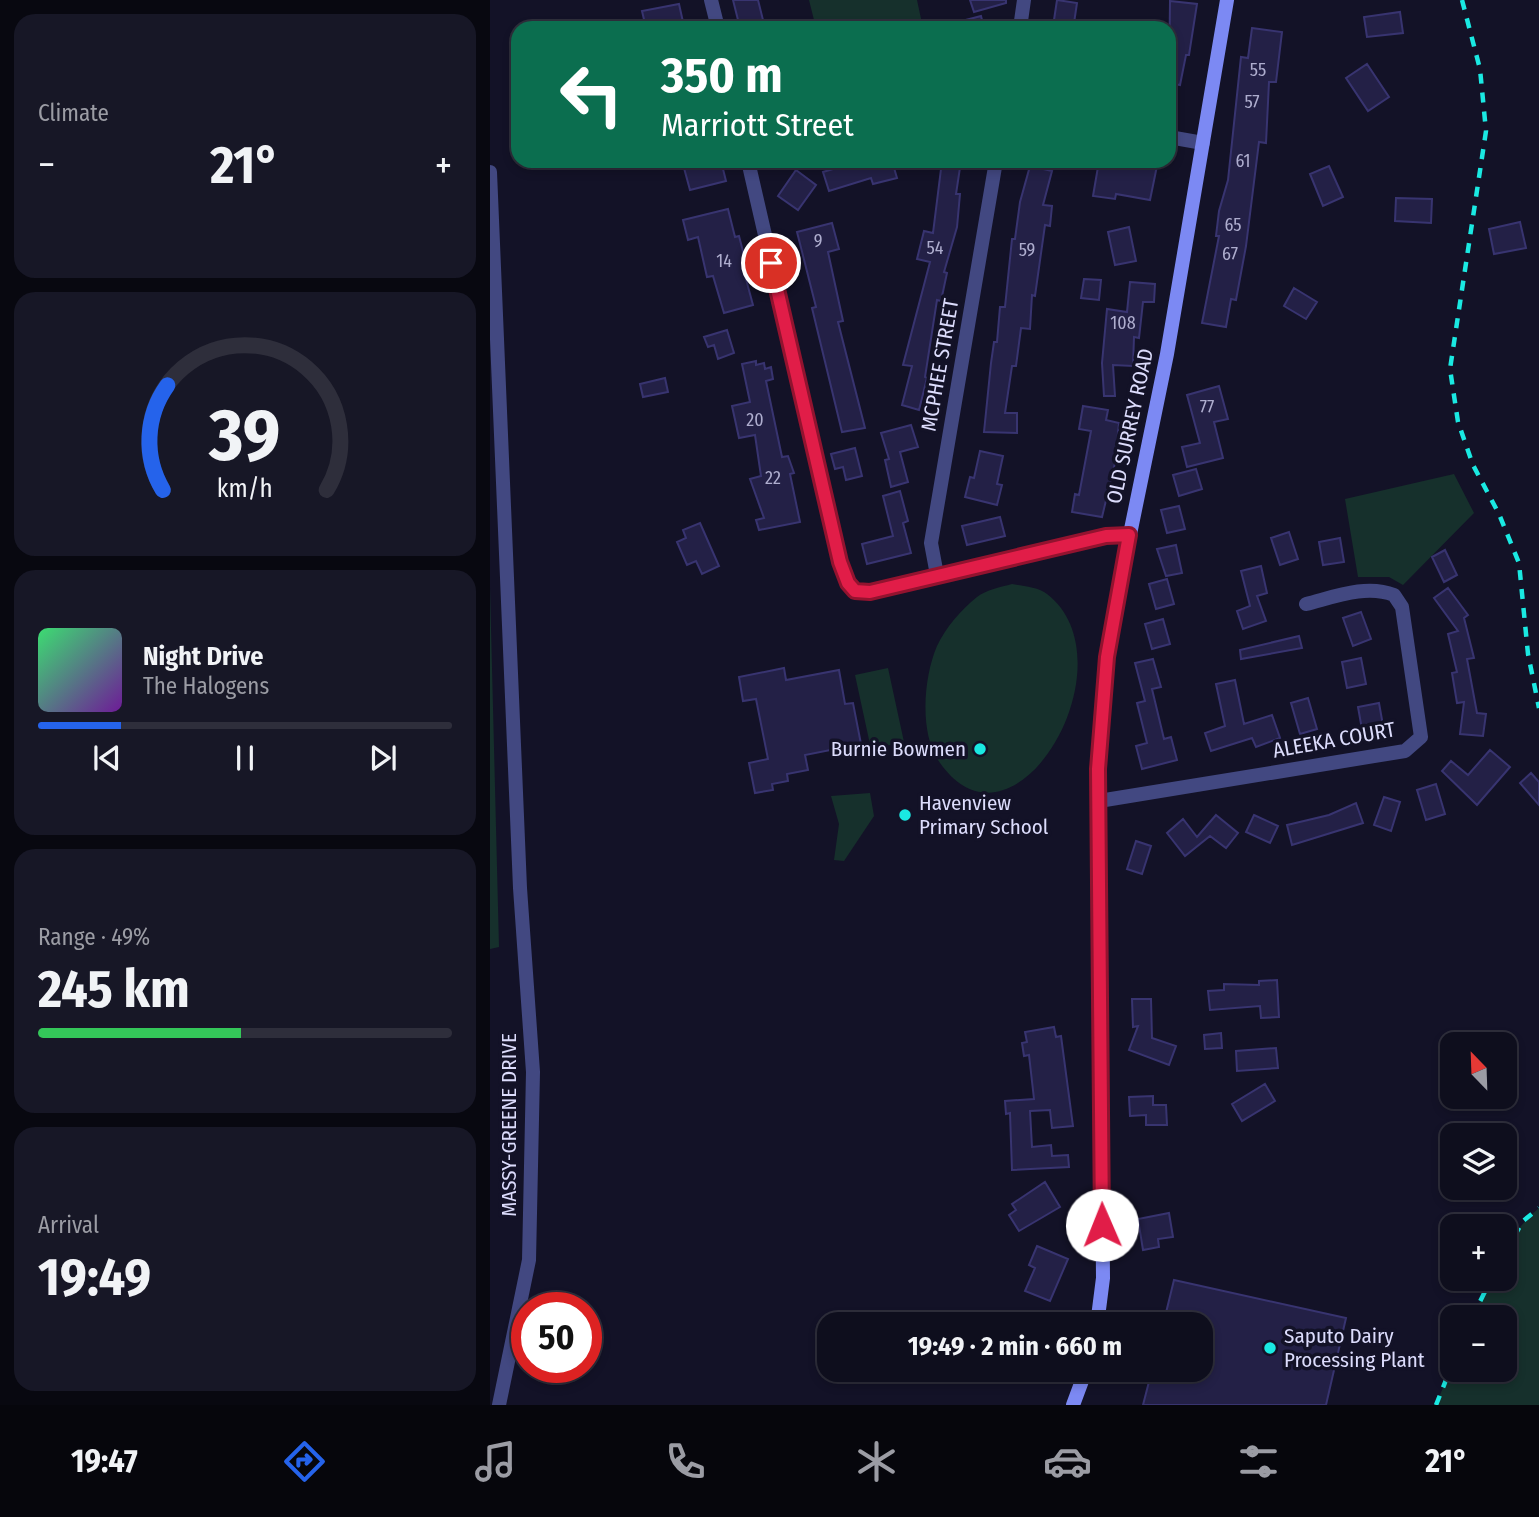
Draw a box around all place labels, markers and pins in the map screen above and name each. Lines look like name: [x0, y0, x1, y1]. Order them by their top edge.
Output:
pin: [741, 233, 801, 293]
place label: Burnie Bowmen: [831, 736, 966, 762]
marker: Burnie Bowmen: [972, 741, 988, 757]
place label: Havenview Primary School: [919, 790, 1049, 840]
marker: Havenview Primary School: [897, 807, 913, 823]
place label: Saputo Dairy Processing Plant: [1284, 1323, 1425, 1373]
marker: Saputo Dairy Processing Plant: [1262, 1340, 1278, 1356]

